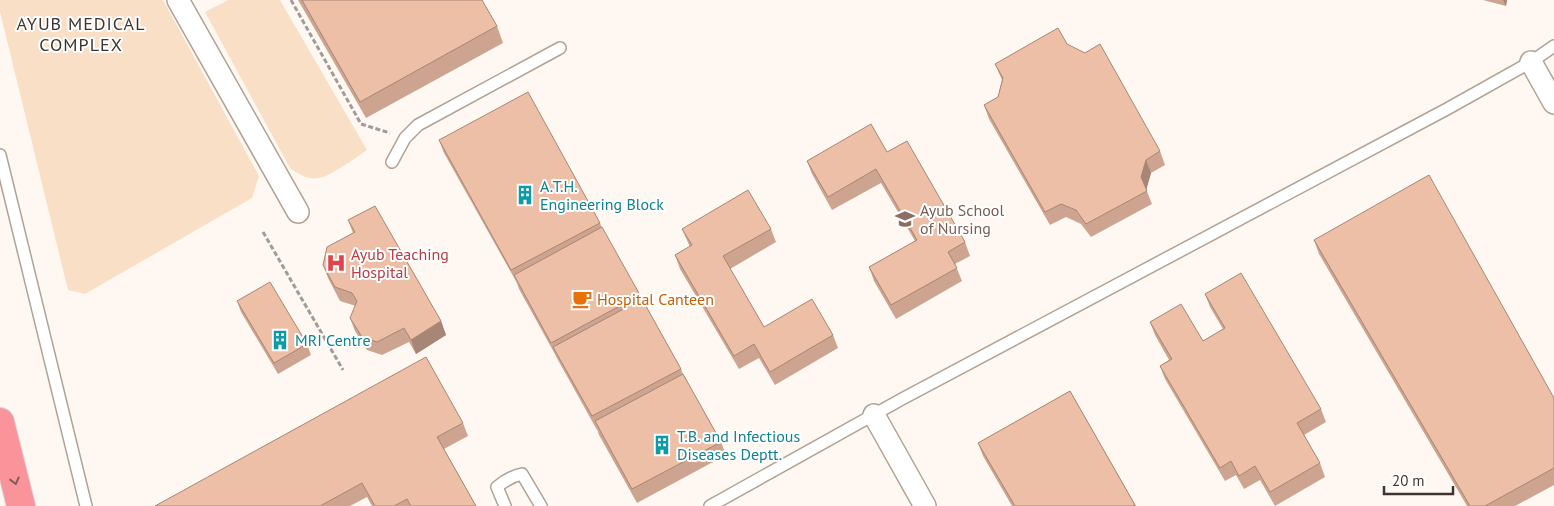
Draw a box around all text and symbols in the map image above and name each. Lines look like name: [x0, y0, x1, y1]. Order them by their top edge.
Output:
district label: AYUB MEDICAL COMPLEX: [17, 12, 145, 56]
place label: A.T.H. Engineering Block: [540, 176, 664, 214]
building icon: A.T.H. Engineering Block: [514, 184, 536, 206]
place label: Ayub School of Nursing: [920, 200, 1004, 238]
school or university icon: Ayub School of Nursing: [894, 208, 916, 230]
place label: Ayub Teaching Hospital: [351, 244, 449, 282]
hospital icon: Ayub Teaching Hospital: [325, 252, 347, 274]
cafe icon: Hospital Canteen: [571, 288, 593, 310]
place label: Hospital Canteen: [597, 289, 714, 309]
building icon: MRI Centre: [269, 329, 291, 351]
place label: MRI Centre: [295, 330, 371, 350]
place label: T.B. and Infectious Diseases Deptt.: [677, 426, 800, 464]
building icon: T.B. and Infectious Diseases Deptt.: [651, 434, 673, 456]
scale bar: [1384, 464, 1453, 496]
text: 20 m: [1392, 471, 1425, 490]
one-way arrow: [9, 477, 20, 486]

